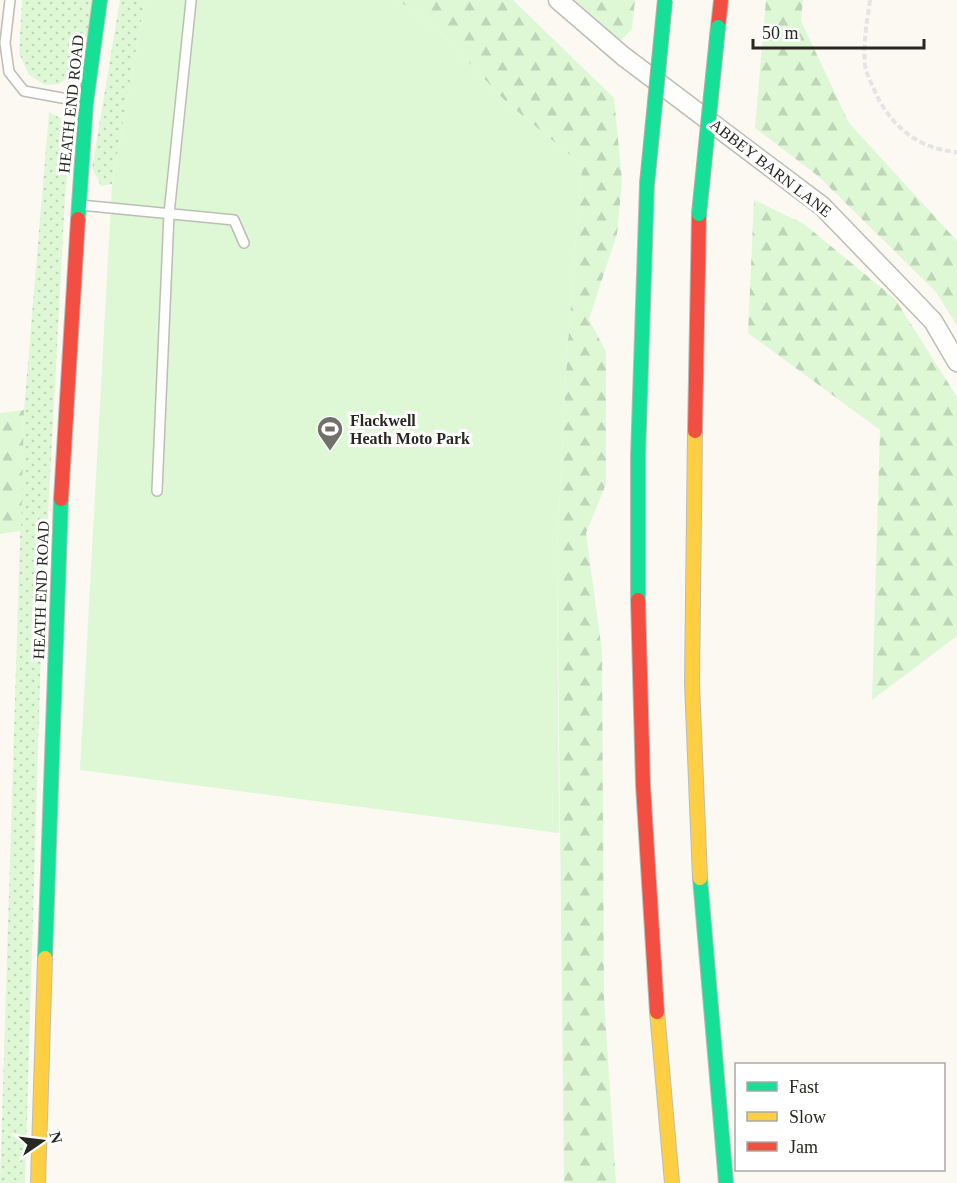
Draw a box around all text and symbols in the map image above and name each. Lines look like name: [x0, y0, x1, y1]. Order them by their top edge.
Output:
scale bar: [753, 12, 924, 50]
text: 50 m: [762, 23, 799, 43]
street label: HEATH END ROAD: [55, 34, 87, 174]
street label: ABBEY BARN LANE: [707, 116, 835, 220]
place label: Flackwell Heath Moto Park: [350, 412, 470, 447]
sports icon: Flackwell Heath Moto Park: [315, 414, 345, 452]
street label: HEATH END ROAD: [30, 520, 52, 660]
legend: [735, 1063, 945, 1171]
text: Fast: [789, 1077, 819, 1097]
text: Slow: [789, 1107, 826, 1127]
north arrow: [12, 1111, 72, 1171]
text: N: [46, 1130, 66, 1146]
text: Jam: [789, 1137, 818, 1157]

